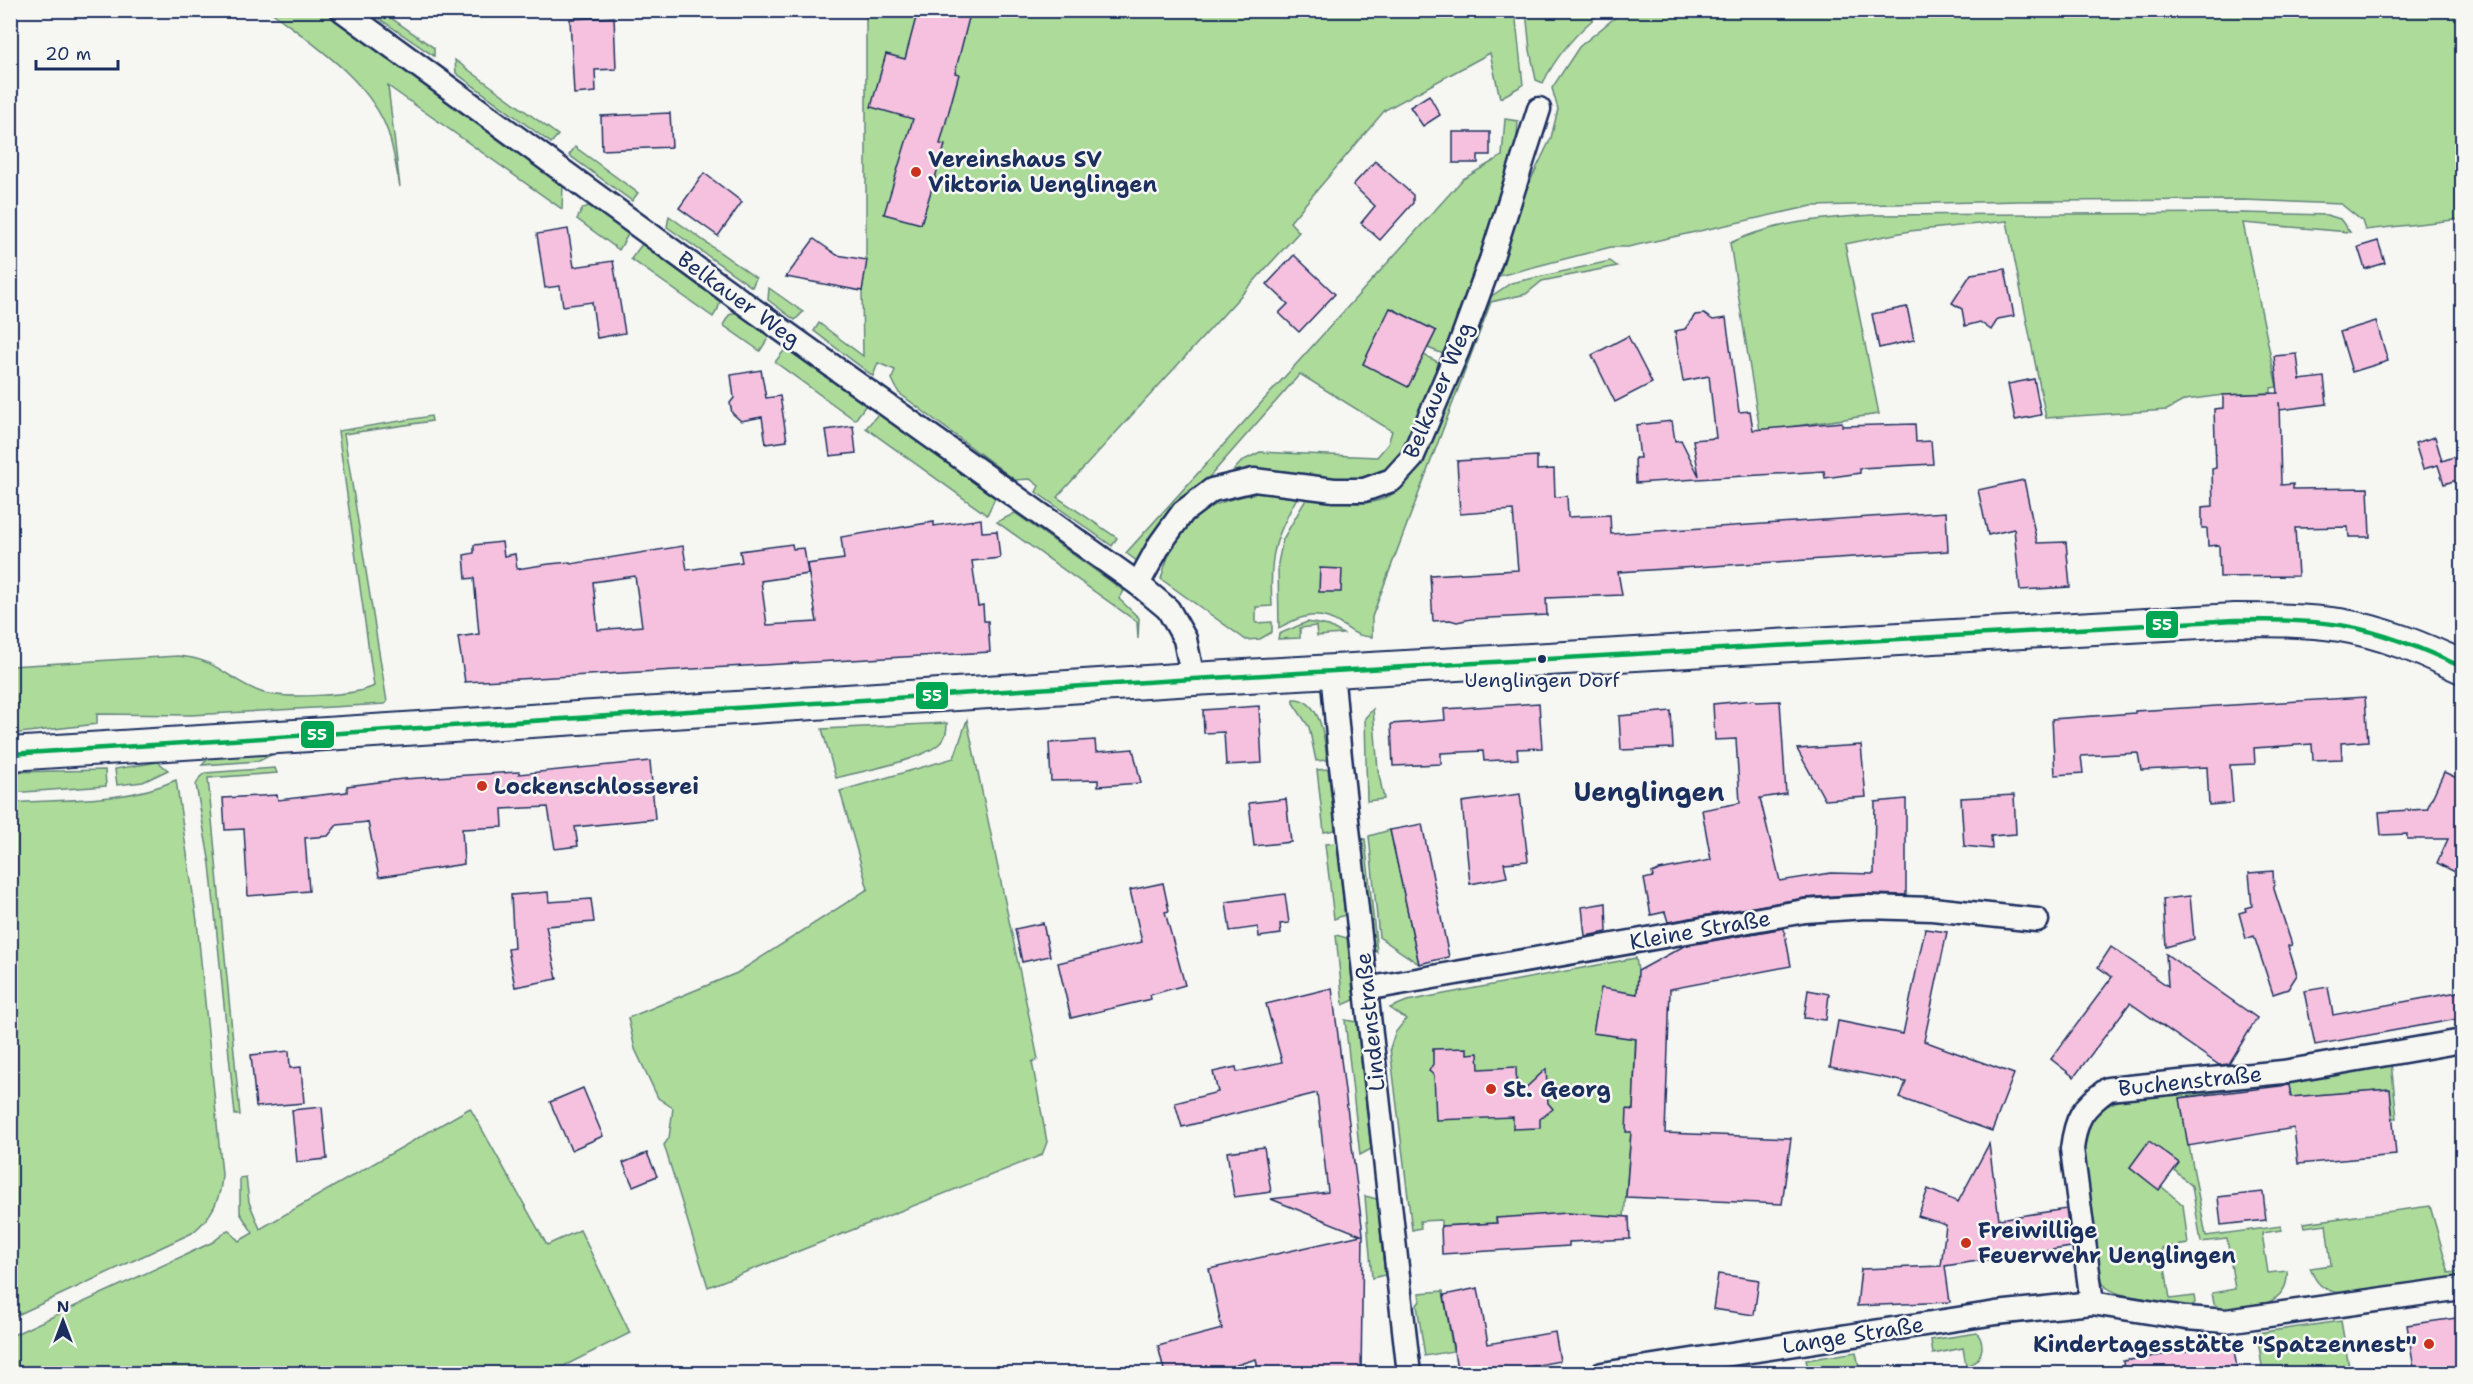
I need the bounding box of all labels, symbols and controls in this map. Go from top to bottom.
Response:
scale bar [36,33,118,71]
text: 20 m [45,42,91,66]
place label: Vereinshaus SV Viktoria Uenglingen [928,145,1157,199]
marker: Vereinshaus SV Viktoria Uenglingen [909,165,923,179]
street label: Belkauer Weg [672,244,806,354]
street label: Belkauer Weg [1396,317,1480,463]
line badge: 55 [2145,610,2179,639]
text: 55 [2152,614,2172,635]
marker: Uenglingen Dorf [1536,653,1548,665]
place label: Uenglingen Dorf [1464,667,1620,693]
line badge: 55 [915,681,949,710]
text: 55 [922,685,942,706]
line badge: 55 [300,720,335,749]
text: 55 [307,724,327,745]
place label: Lockenschlosserei [494,772,699,801]
district label: Uenglingen [1574,774,1724,809]
marker: Lockenschlosserei [475,779,489,793]
street label: Kleine Straße [1627,903,1773,957]
street label: Lindenstraße [1348,951,1392,1093]
street label: Buchenstraße [2117,1059,2263,1103]
place label: St. Georg [1503,1075,1611,1104]
marker: St. Georg [1484,1082,1498,1096]
place label: Freiwillige Feuerwehr Uenglingen [1978,1216,2236,1270]
marker: Freiwillige Feuerwehr Uenglingen [1959,1236,1973,1250]
north arrow [33,1291,93,1351]
text: N [57,1296,69,1317]
street label: Lange Straße [1780,1309,1926,1361]
place label: Kindertagesstätte "Spatzennest" [2033,1330,2417,1359]
marker: Kindertagesstätte "Spatzennest" [2422,1337,2436,1351]

